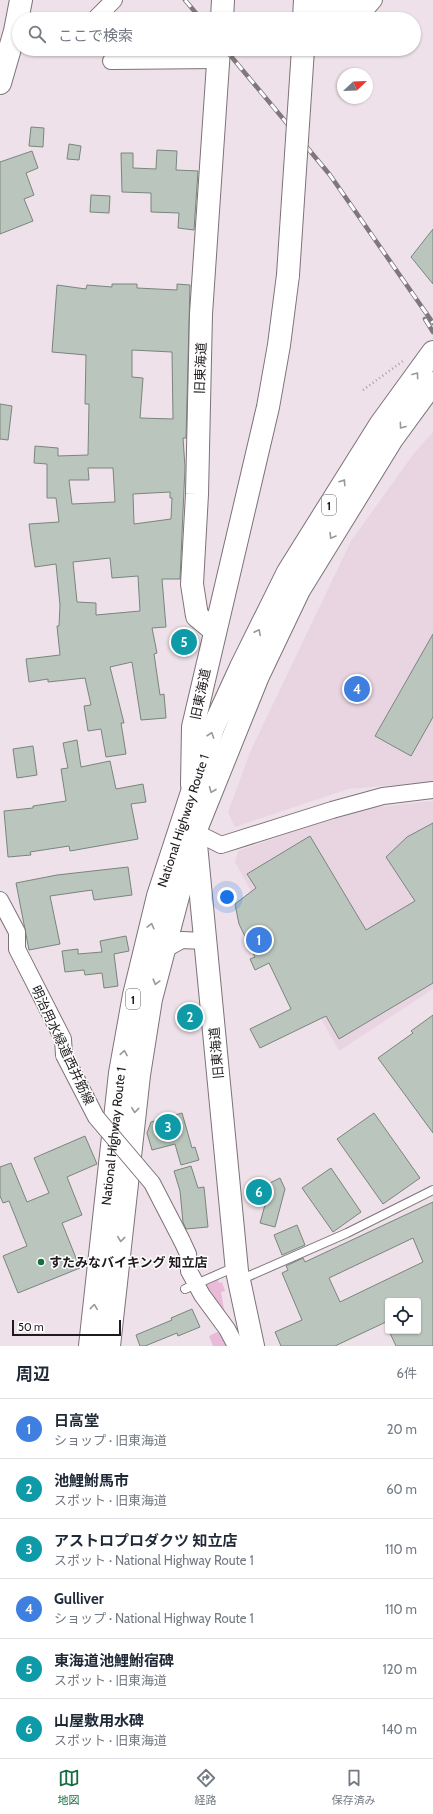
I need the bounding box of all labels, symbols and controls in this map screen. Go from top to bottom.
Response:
search box [12,12,421,56]
icon: search [26,23,48,45]
text: ここで検索 [58,27,133,45]
north arrow [337,68,373,104]
street label: 旧東海道 [191,342,209,394]
one-way arrow [411,372,418,379]
one-way arrow [399,422,406,429]
one-way arrow [338,480,345,487]
road number: 1 [322,495,336,515]
one-way arrow [329,532,336,539]
pin: 5 [171,627,197,657]
one-way arrow [253,629,261,636]
street label: 旧東海道 [187,667,213,721]
pin: 4 [344,674,370,704]
one-way arrow [206,732,215,739]
street label: National Highway Route 1 [153,752,212,889]
one-way arrow [209,786,217,794]
your location [217,887,237,907]
one-way arrow [146,923,155,930]
pin: 1 [246,925,272,955]
one-way arrow [152,978,161,985]
street label: 明治用水緑道西井筋線 [28,983,98,1107]
road number: 1 [126,989,140,1009]
pin: 2 [177,1002,203,1032]
street label: 旧東海道 [206,1026,226,1080]
one-way arrow [119,1050,127,1056]
street label: National Highway Route 1 [98,1066,129,1206]
one-way arrow [130,1107,139,1113]
pin: 3 [155,1112,181,1142]
pin: 6 [246,1177,272,1207]
one-way arrow [116,1236,125,1242]
place label: すたみなバイキング 知立店 [49,1254,208,1270]
marker: すたみなバイキング 知立店 [36,1257,46,1267]
map controls [385,1298,421,1334]
button: locate [385,1298,421,1334]
one-way arrow [89,1304,98,1310]
scale bar [12,1318,121,1337]
text: 50 m [18,1320,44,1334]
text: 周辺 [16,1364,50,1384]
text: 6件 [397,1365,417,1381]
text: 日高堂 [54,1412,99,1430]
text: 1 [27,1421,31,1437]
text: 20 m [387,1421,417,1437]
text: ショップ · 旧東海道 [54,1432,167,1448]
text: 池鯉鮒馬市 [54,1472,129,1490]
text: 2 [26,1481,32,1497]
text: 60 m [386,1481,417,1497]
text: スポット · 旧東海道 [54,1492,167,1508]
text: アストロプロダクツ 知立店 [54,1532,237,1550]
text: 3 [25,1541,33,1557]
text: 110 m [385,1541,417,1557]
text: スポット · National Highway Route 1 [54,1552,254,1568]
text: Gulliver [54,1590,104,1608]
text: 4 [25,1601,33,1617]
text: 110 m [385,1601,417,1617]
text: ショップ · National Highway Route 1 [54,1610,254,1626]
text: 東海道池鯉鮒宿碑 [54,1652,174,1670]
text: 5 [26,1661,32,1677]
text: 120 m [383,1661,417,1677]
text: スポット · 旧東海道 [54,1672,167,1688]
text: 山屋敷用水碑 [54,1712,144,1730]
text: 6 [25,1721,33,1737]
text: 140 m [382,1721,417,1737]
text: スポット · 旧東海道 [54,1732,167,1748]
tab: 地図 [58,1767,80,1807]
tab: 経路 [195,1767,217,1807]
tab: 保存済み [332,1767,376,1807]

